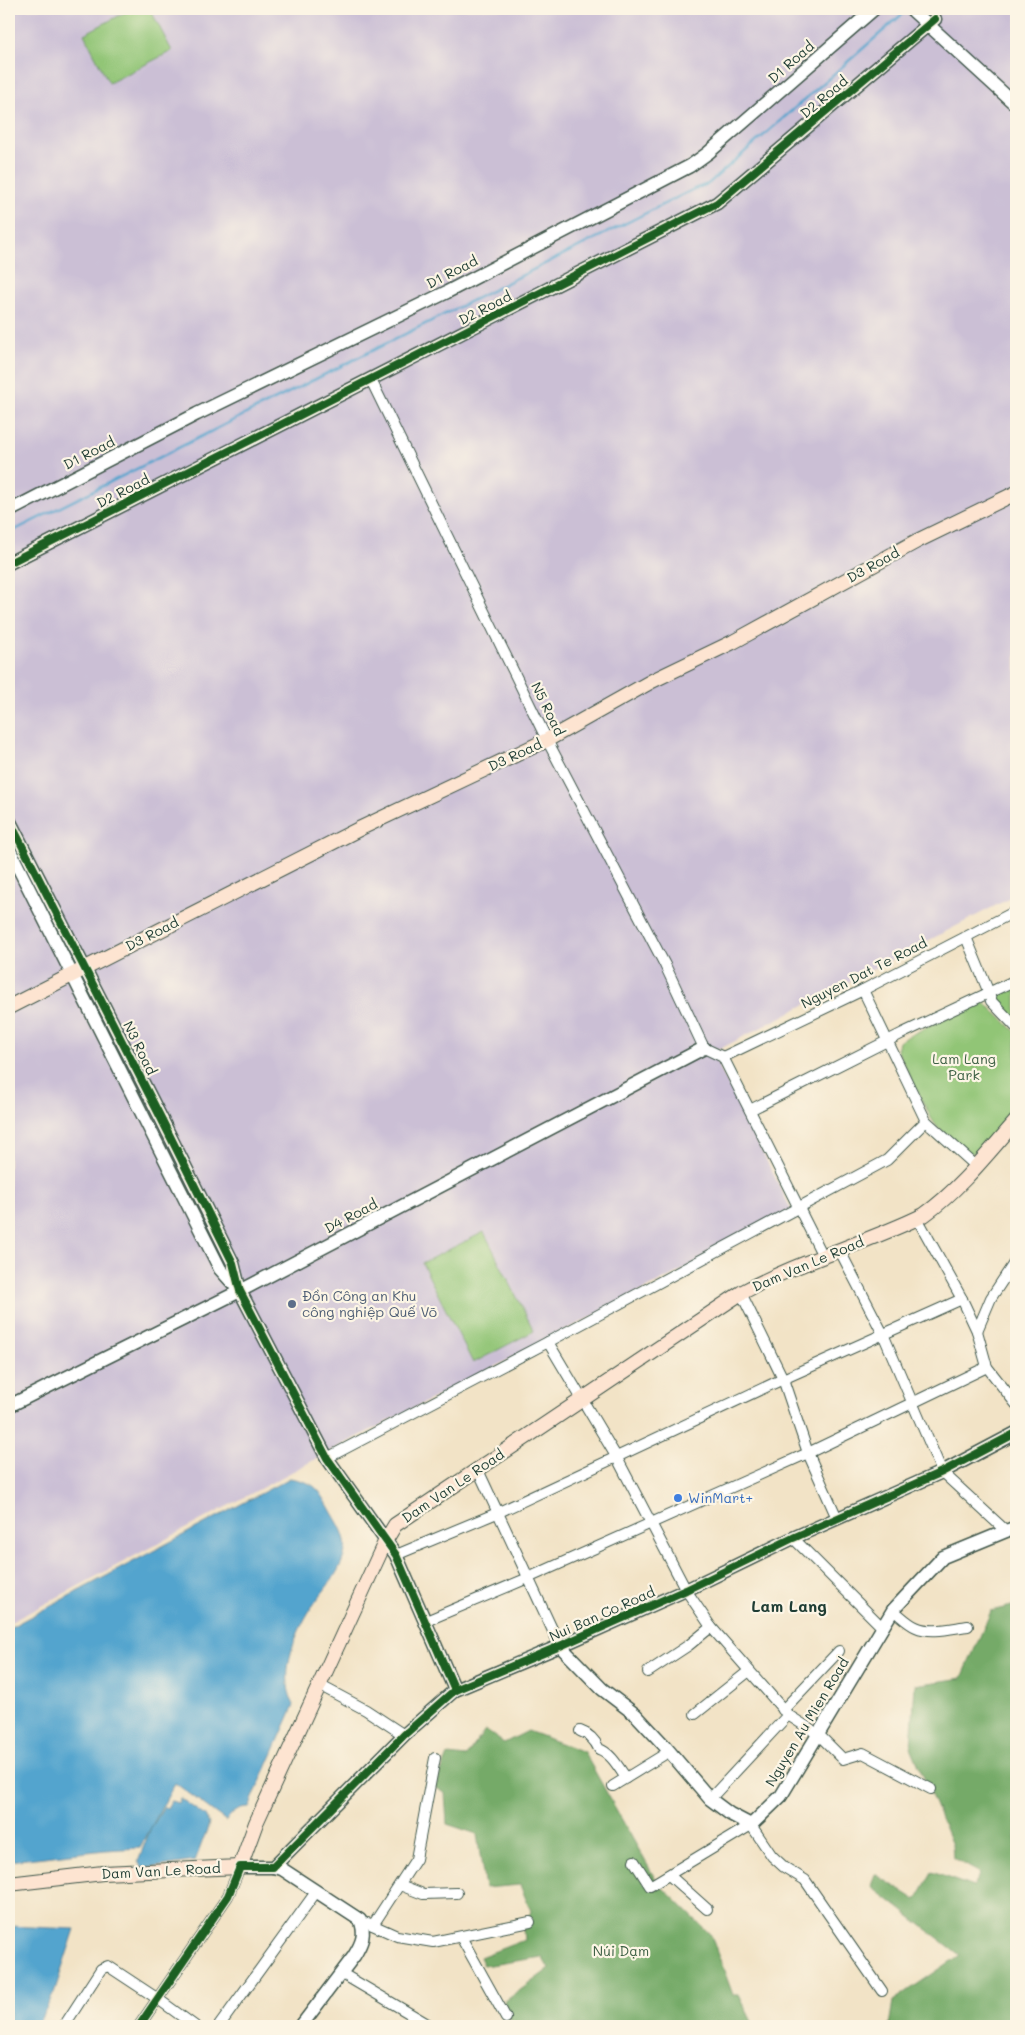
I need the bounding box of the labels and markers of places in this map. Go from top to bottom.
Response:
place label: Đồn Công an Khu công nghiệp Quế Võ [302,1286,437,1321]
marker: Đồn Công an Khu công nghiệp Quế Võ [286,1298,298,1310]
place label: WinMart+ [688,1488,753,1507]
marker: WinMart+ [672,1492,684,1504]

